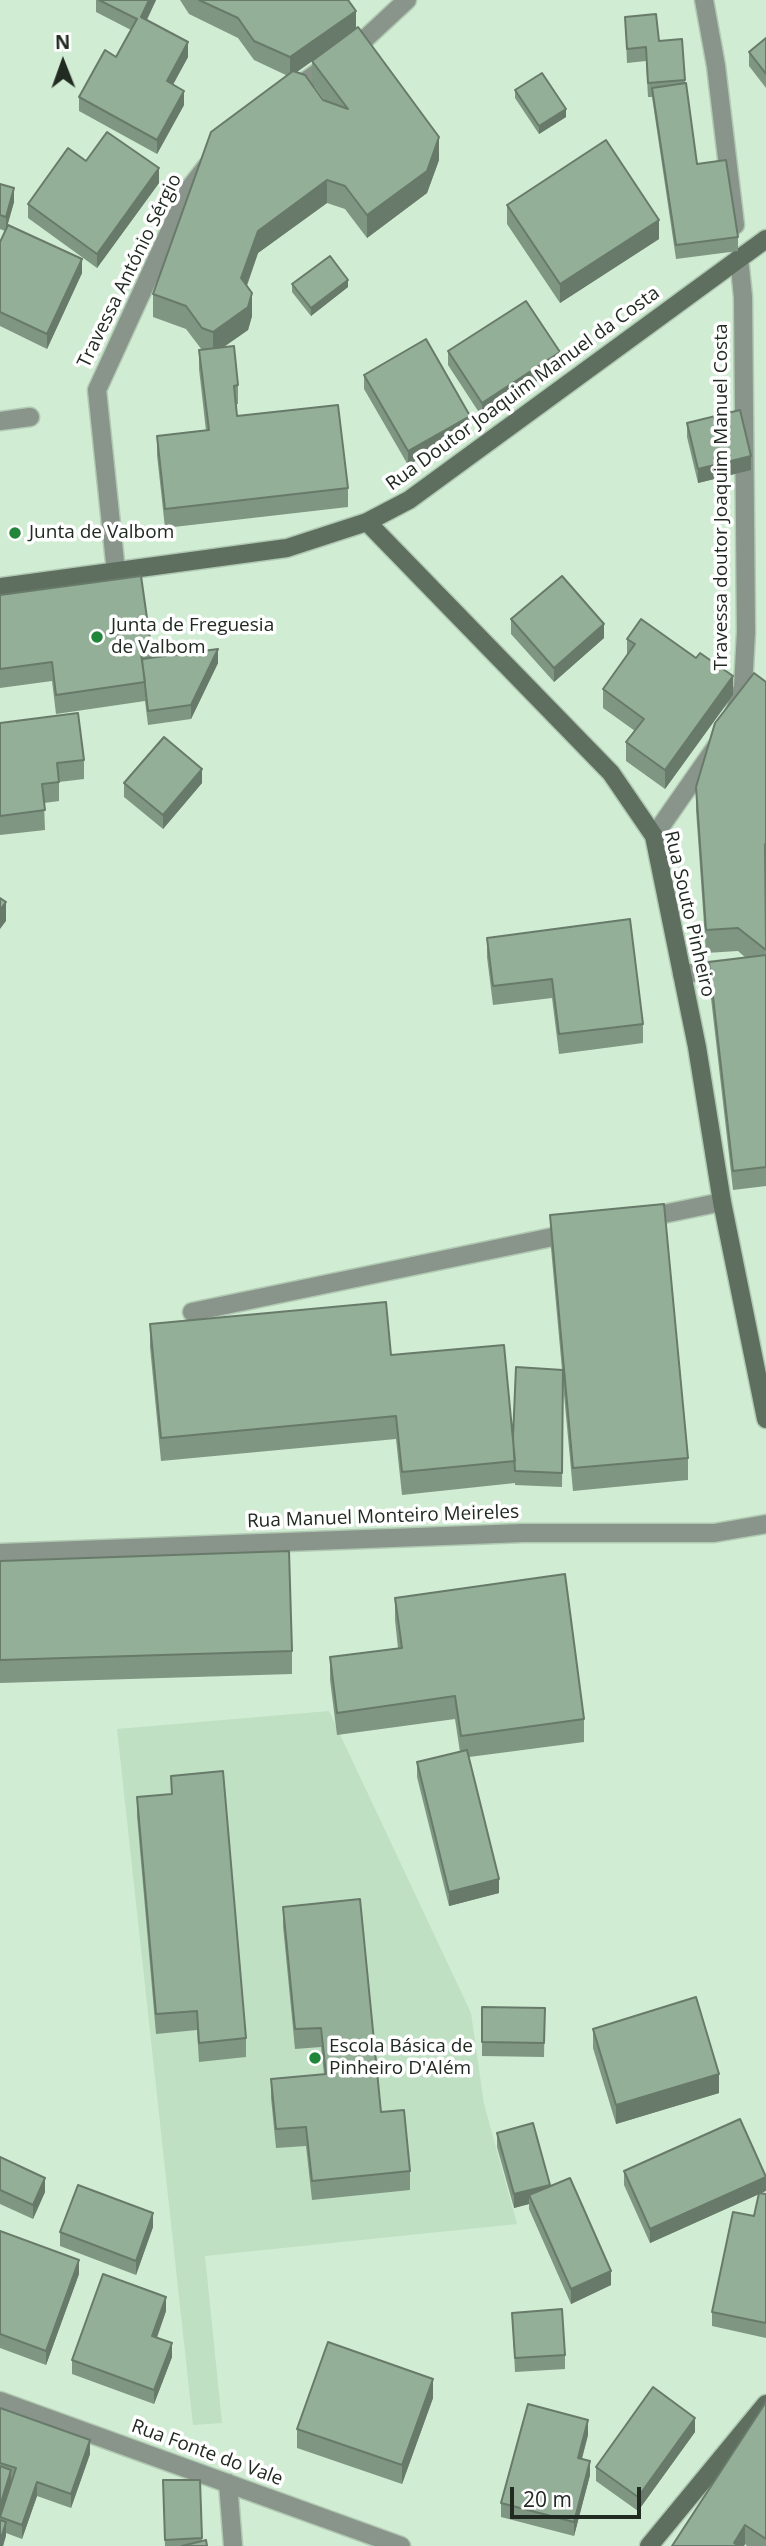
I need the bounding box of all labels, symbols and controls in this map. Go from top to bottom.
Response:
north arrow [28,28,98,98]
text: N [55,29,71,55]
street label: Travessa António Sérgio [73,170,187,372]
street label: Rua Doutor Joaquim Manuel da Costa [382,282,664,496]
street label: Travessa doutor Joaquim Manuel Costa [711,324,733,670]
place label: Junta de Valbom [29,522,174,544]
marker: Junta de Valbom [7,525,23,541]
place label: Junta de Freguesia de Valbom [111,615,274,659]
marker: Junta de Freguesia de Valbom [89,629,105,645]
street label: Rua Souto Pinheiro [659,829,719,999]
street label: Rua Manuel Monteiro Meireles [247,1501,519,1533]
place label: Escola Básica de Pinheiro D'Além [329,2036,473,2080]
marker: Escola Básica de Pinheiro D'Além [307,2050,323,2066]
street label: Rua Fonte do Vale [128,2415,286,2491]
scale bar [514,2472,645,2516]
text: 20 m [523,2485,572,2513]

